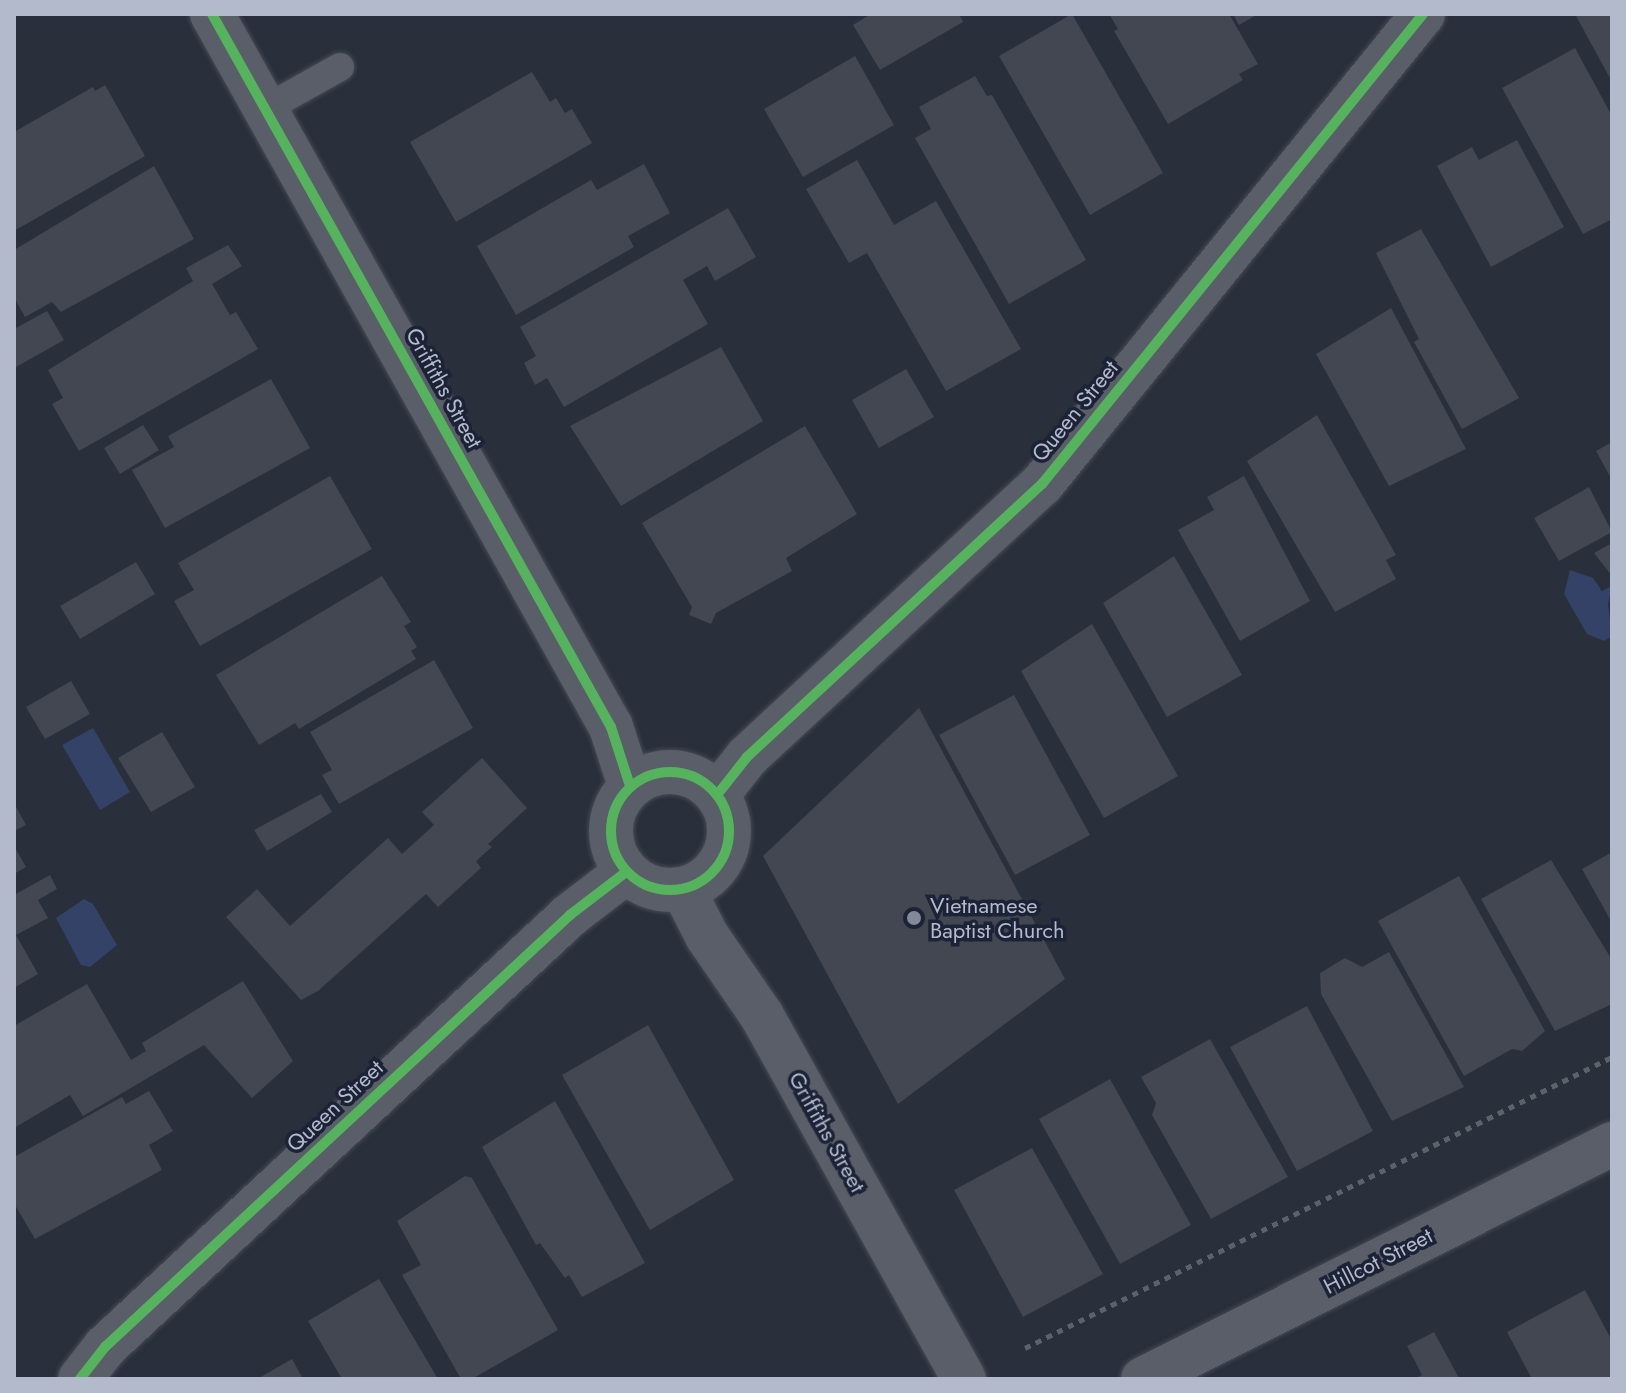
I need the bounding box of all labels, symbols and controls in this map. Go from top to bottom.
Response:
street label: Griffiths Street [400,323,488,453]
street label: Queen Street [1026,355,1124,467]
place label: Vietnamese Baptist Church [930,892,1065,944]
marker: Vietnamese Baptist Church [905,909,923,927]
street label: Queen Street [281,1055,389,1157]
street label: Griffiths Street [783,1067,871,1197]
street label: Hillcot Street [1319,1222,1437,1300]

